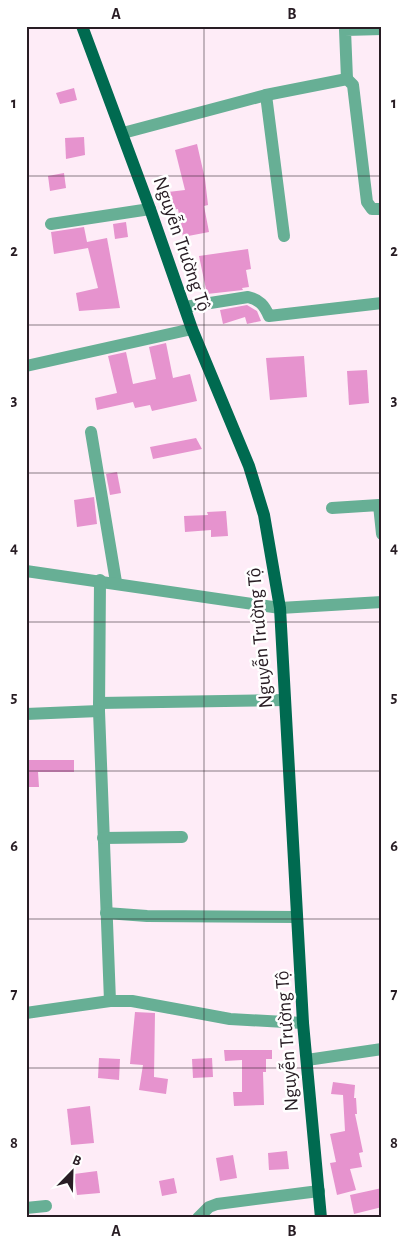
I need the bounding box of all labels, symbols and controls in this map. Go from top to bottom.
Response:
text: A [111,6,121,22]
text: B [287,6,297,22]
text: 1 [11,95,17,111]
text: 1 [391,95,397,111]
street label: Nguyễn Trường Tộ [150,174,214,314]
text: 2 [10,243,18,259]
text: 2 [390,243,398,259]
text: 3 [11,392,18,408]
text: 3 [391,392,398,408]
text: 4 [10,540,18,556]
text: 4 [390,540,398,556]
street label: Nguyễn Trường Tộ [244,567,276,709]
text: 5 [11,689,18,705]
text: 5 [391,689,398,705]
text: 6 [10,838,18,854]
text: 6 [390,838,398,854]
street label: Nguyễn Trường Tộ [272,970,302,1112]
text: 7 [11,986,18,1002]
text: 7 [391,986,398,1002]
text: 8 [10,1135,18,1151]
text: 8 [390,1135,398,1151]
north arrow [48,1146,98,1196]
text: B [70,1153,83,1169]
text: A [111,1223,121,1239]
text: B [287,1223,297,1239]

